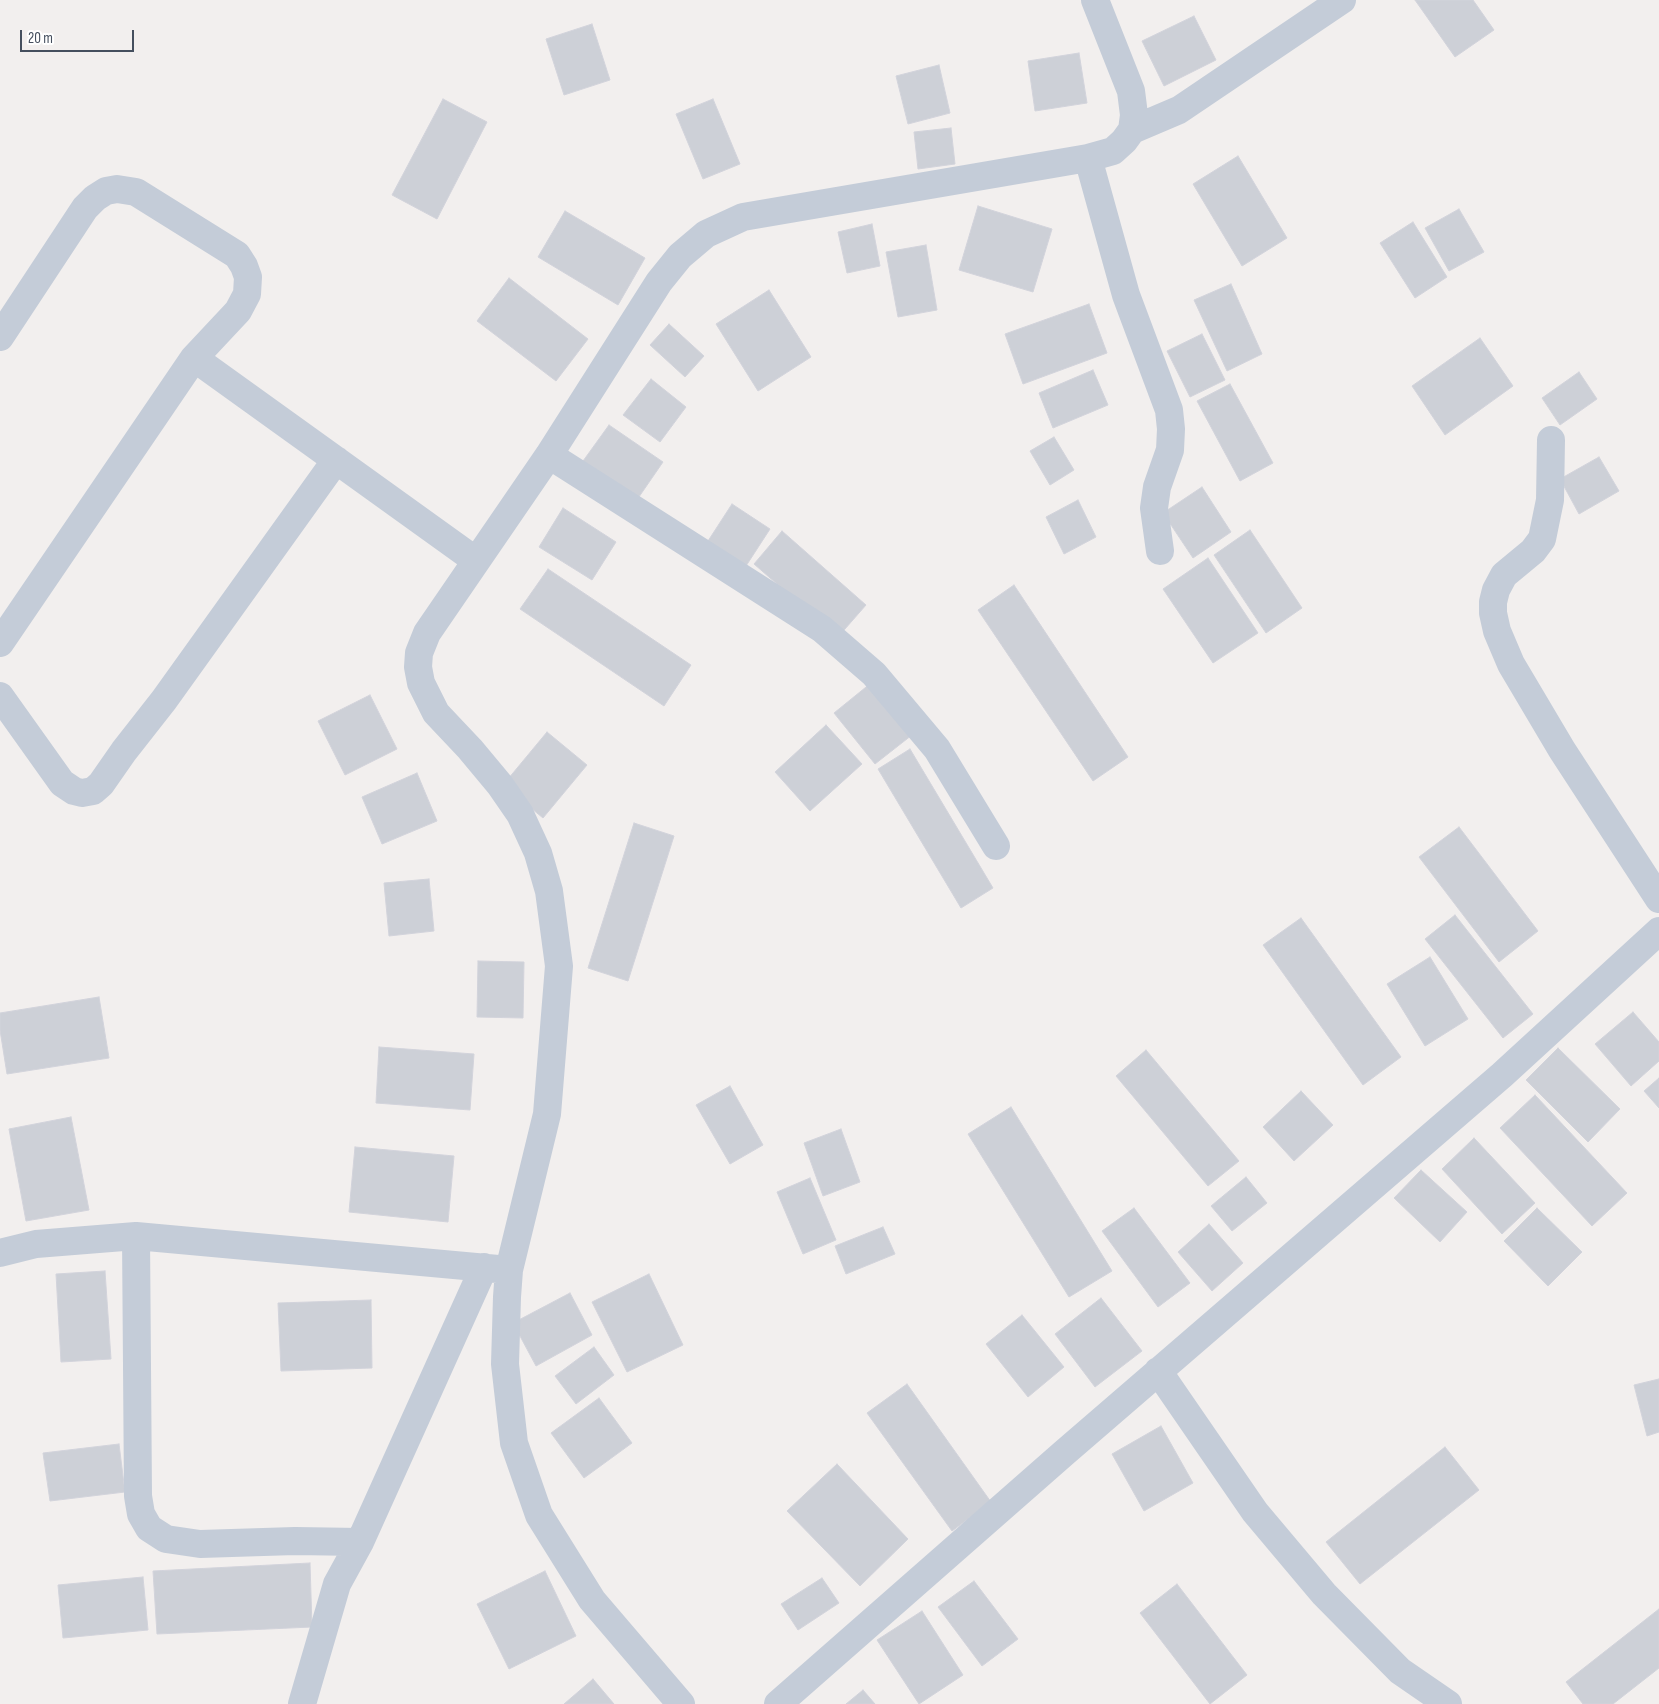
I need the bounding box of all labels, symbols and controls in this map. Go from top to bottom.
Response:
scale bar [22,20,136,52]
text: 20 m [28,29,53,48]

